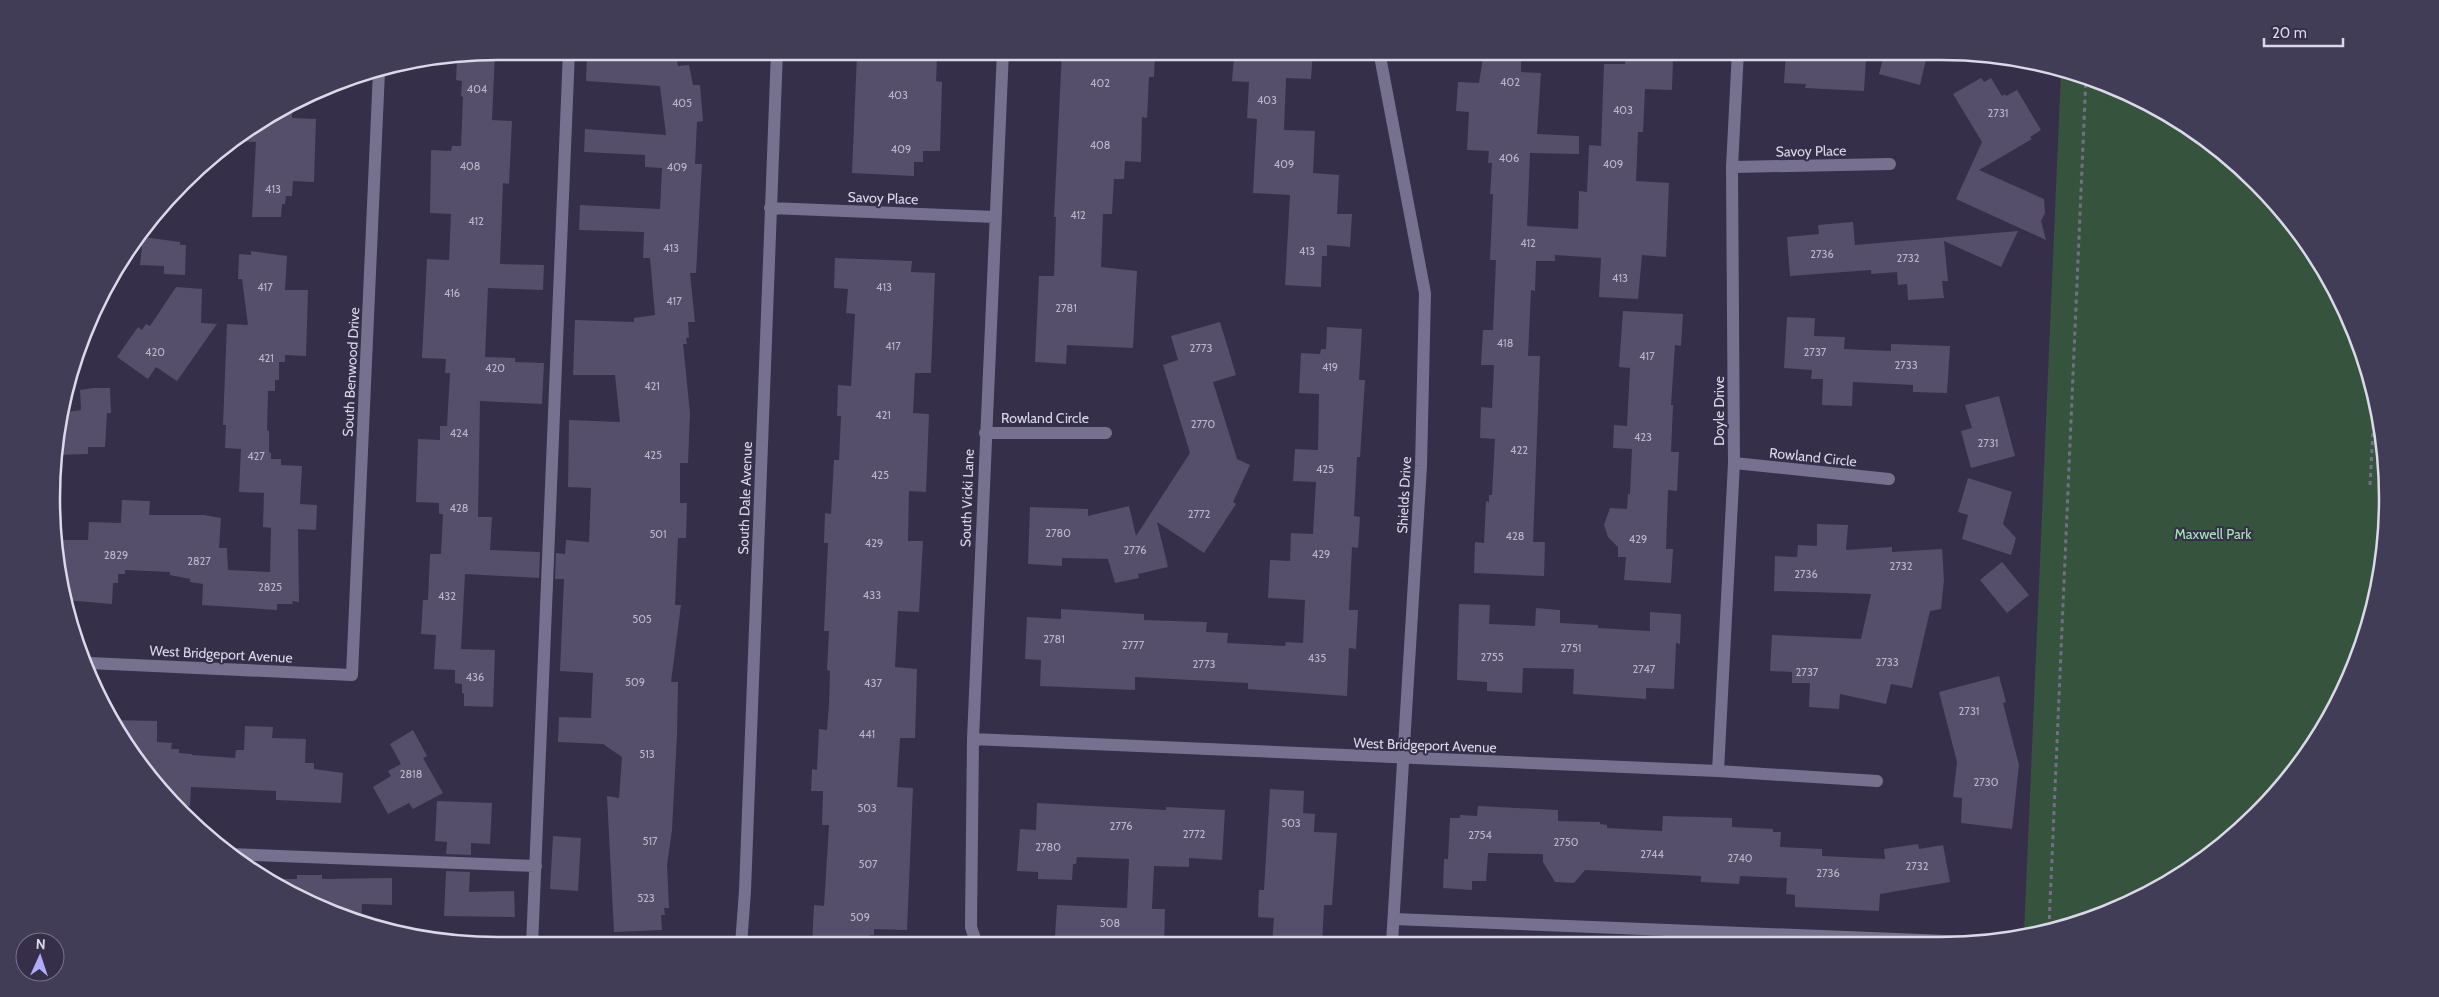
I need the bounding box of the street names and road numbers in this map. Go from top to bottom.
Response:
street label: Savoy Place [1776,141,1846,161]
street label: Savoy Place [847,188,919,208]
street label: South Benwood Drive [339,307,363,437]
street label: Doyle Drive [1710,376,1728,446]
street label: Rowland Circle [1001,409,1089,427]
street label: South Dale Avenue [734,441,756,555]
street label: Rowland Circle [1768,443,1858,471]
street label: South Vicki Lane [956,449,978,547]
street label: Shields Drive [1393,456,1415,534]
street label: West Bridgeport Avenue [149,641,293,667]
street label: West Bridgeport Avenue [1353,734,1497,756]

